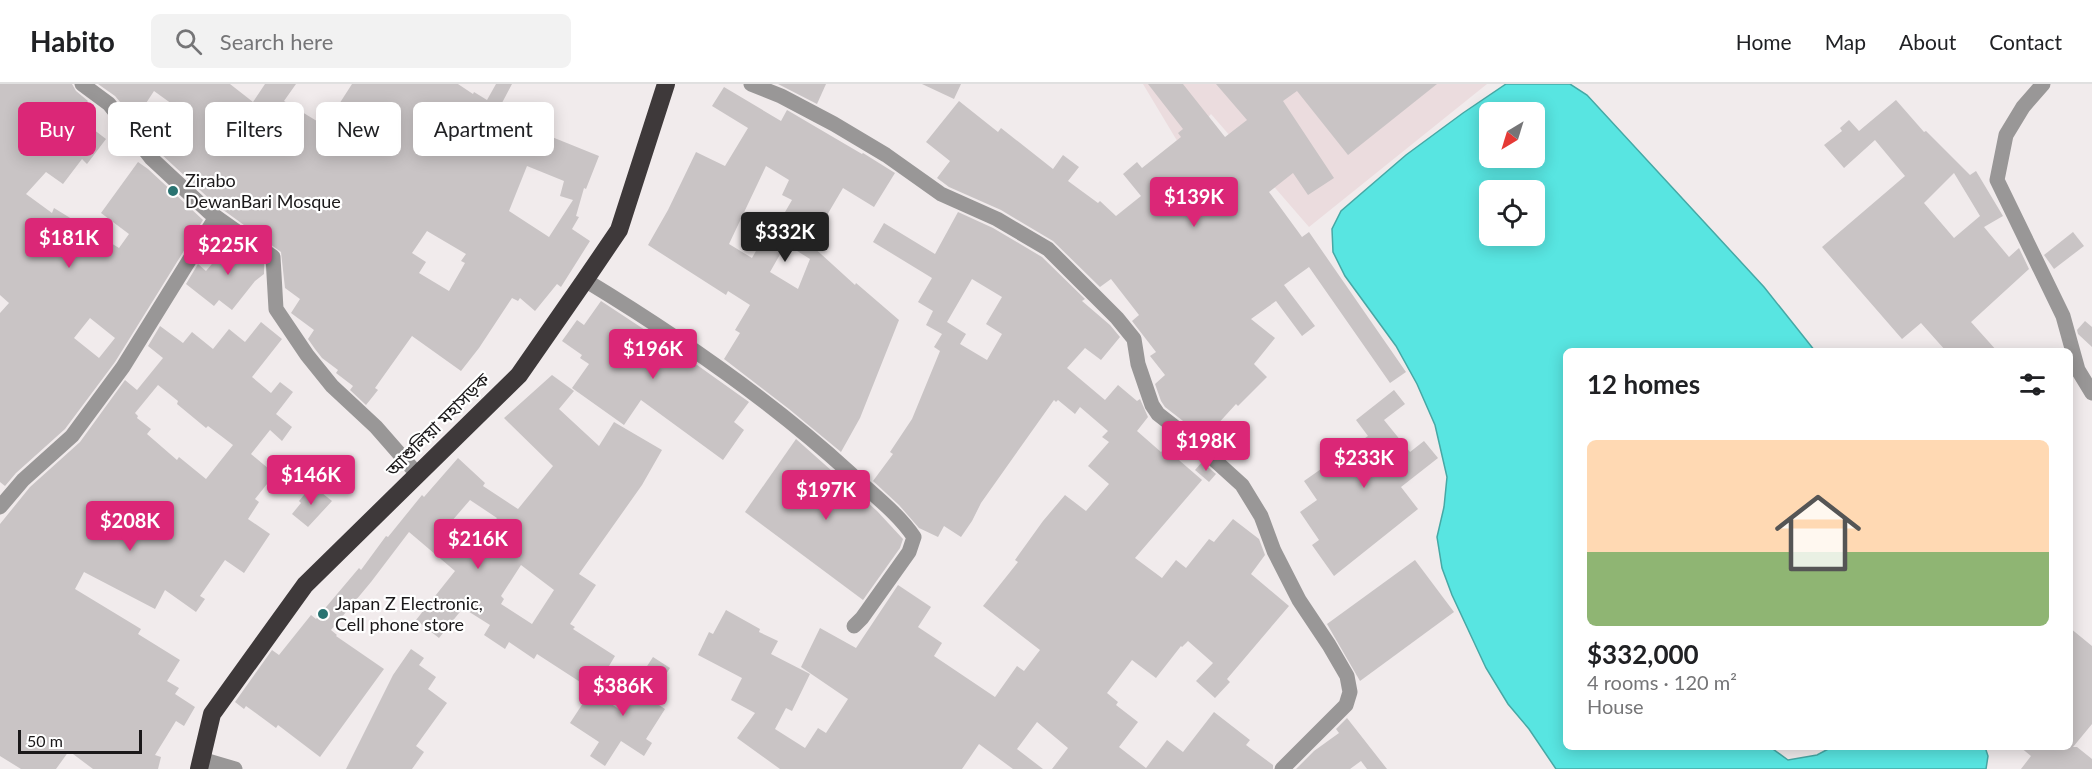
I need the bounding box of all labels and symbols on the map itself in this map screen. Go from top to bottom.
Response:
north arrow [1479,102,1545,168]
place label: Zirabo DewanBari Mosque [185,169,341,212]
pin: $139K [1152,177,1236,228]
marker: Zirabo DewanBari Mosque [166,184,180,198]
pin: $332K [743,212,827,263]
pin: $181K [27,218,111,269]
pin: $225K [186,225,270,276]
pin: $196K [611,329,695,380]
street label: আশুলিয়া মহাসড়ক [380,368,494,481]
pin: $198K [1164,421,1248,472]
pin: $233K [1322,438,1406,489]
pin: $146K [269,455,353,506]
pin: $197K [784,470,868,521]
pin: $208K [88,501,172,552]
pin: $216K [436,519,520,570]
place label: Japan Z Electronic, Cell phone store [335,592,483,635]
marker: Japan Z Electronic, Cell phone store [316,607,330,621]
pin: $386K [581,666,665,717]
scale bar [18,727,142,754]

